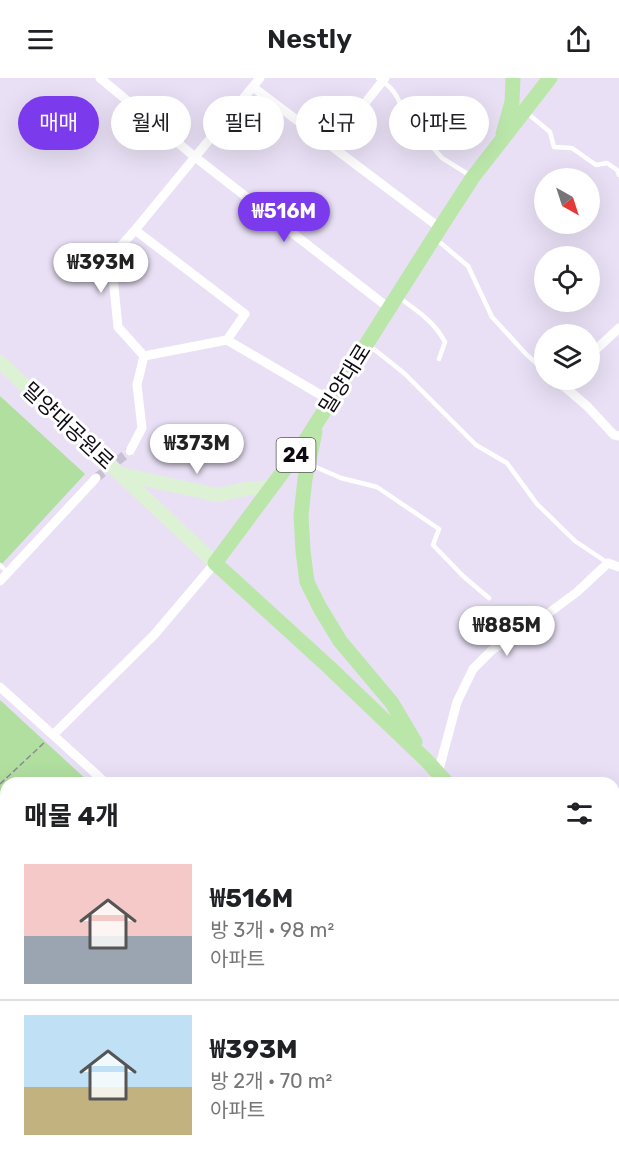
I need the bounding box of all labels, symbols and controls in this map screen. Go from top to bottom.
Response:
icon: menu [24,23,57,56]
text: Nestly [267,23,352,55]
icon: share [562,23,595,56]
chip: 매매 [18,96,99,150]
chip: 월세 [111,96,191,150]
chip: 필터 [203,96,284,150]
chip: 신규 [296,96,377,150]
chip: 아파트 [389,96,489,150]
north arrow [534,168,600,234]
map controls [534,168,600,390]
pin: ₩516M [242,192,326,243]
text: ₩516M [252,199,316,223]
pin: ₩393M [59,243,143,294]
button: locate [534,246,600,312]
text: ₩393M [67,250,135,274]
button: layers [534,324,600,390]
street label: 밀양대로 [313,339,376,418]
street label: 밀양대공원로 [17,377,119,474]
pin: ₩373M [155,424,239,475]
text: ₩373M [164,431,230,455]
road number: 24 [276,438,316,472]
pin: ₩885M [465,606,549,657]
text: ₩885M [473,613,541,637]
icon: filters [563,797,596,830]
text: 매물 4개 [24,801,119,832]
text: ₩516M [210,883,293,914]
icon: home [72,888,144,960]
text: 방 3개 · 98 m² [210,918,334,942]
text: 아파트 [210,947,265,971]
text: ₩393M [210,1034,298,1065]
icon: home [72,1039,144,1111]
text: 방 2개 · 70 m² [210,1069,332,1093]
text: 아파트 [210,1098,265,1122]

